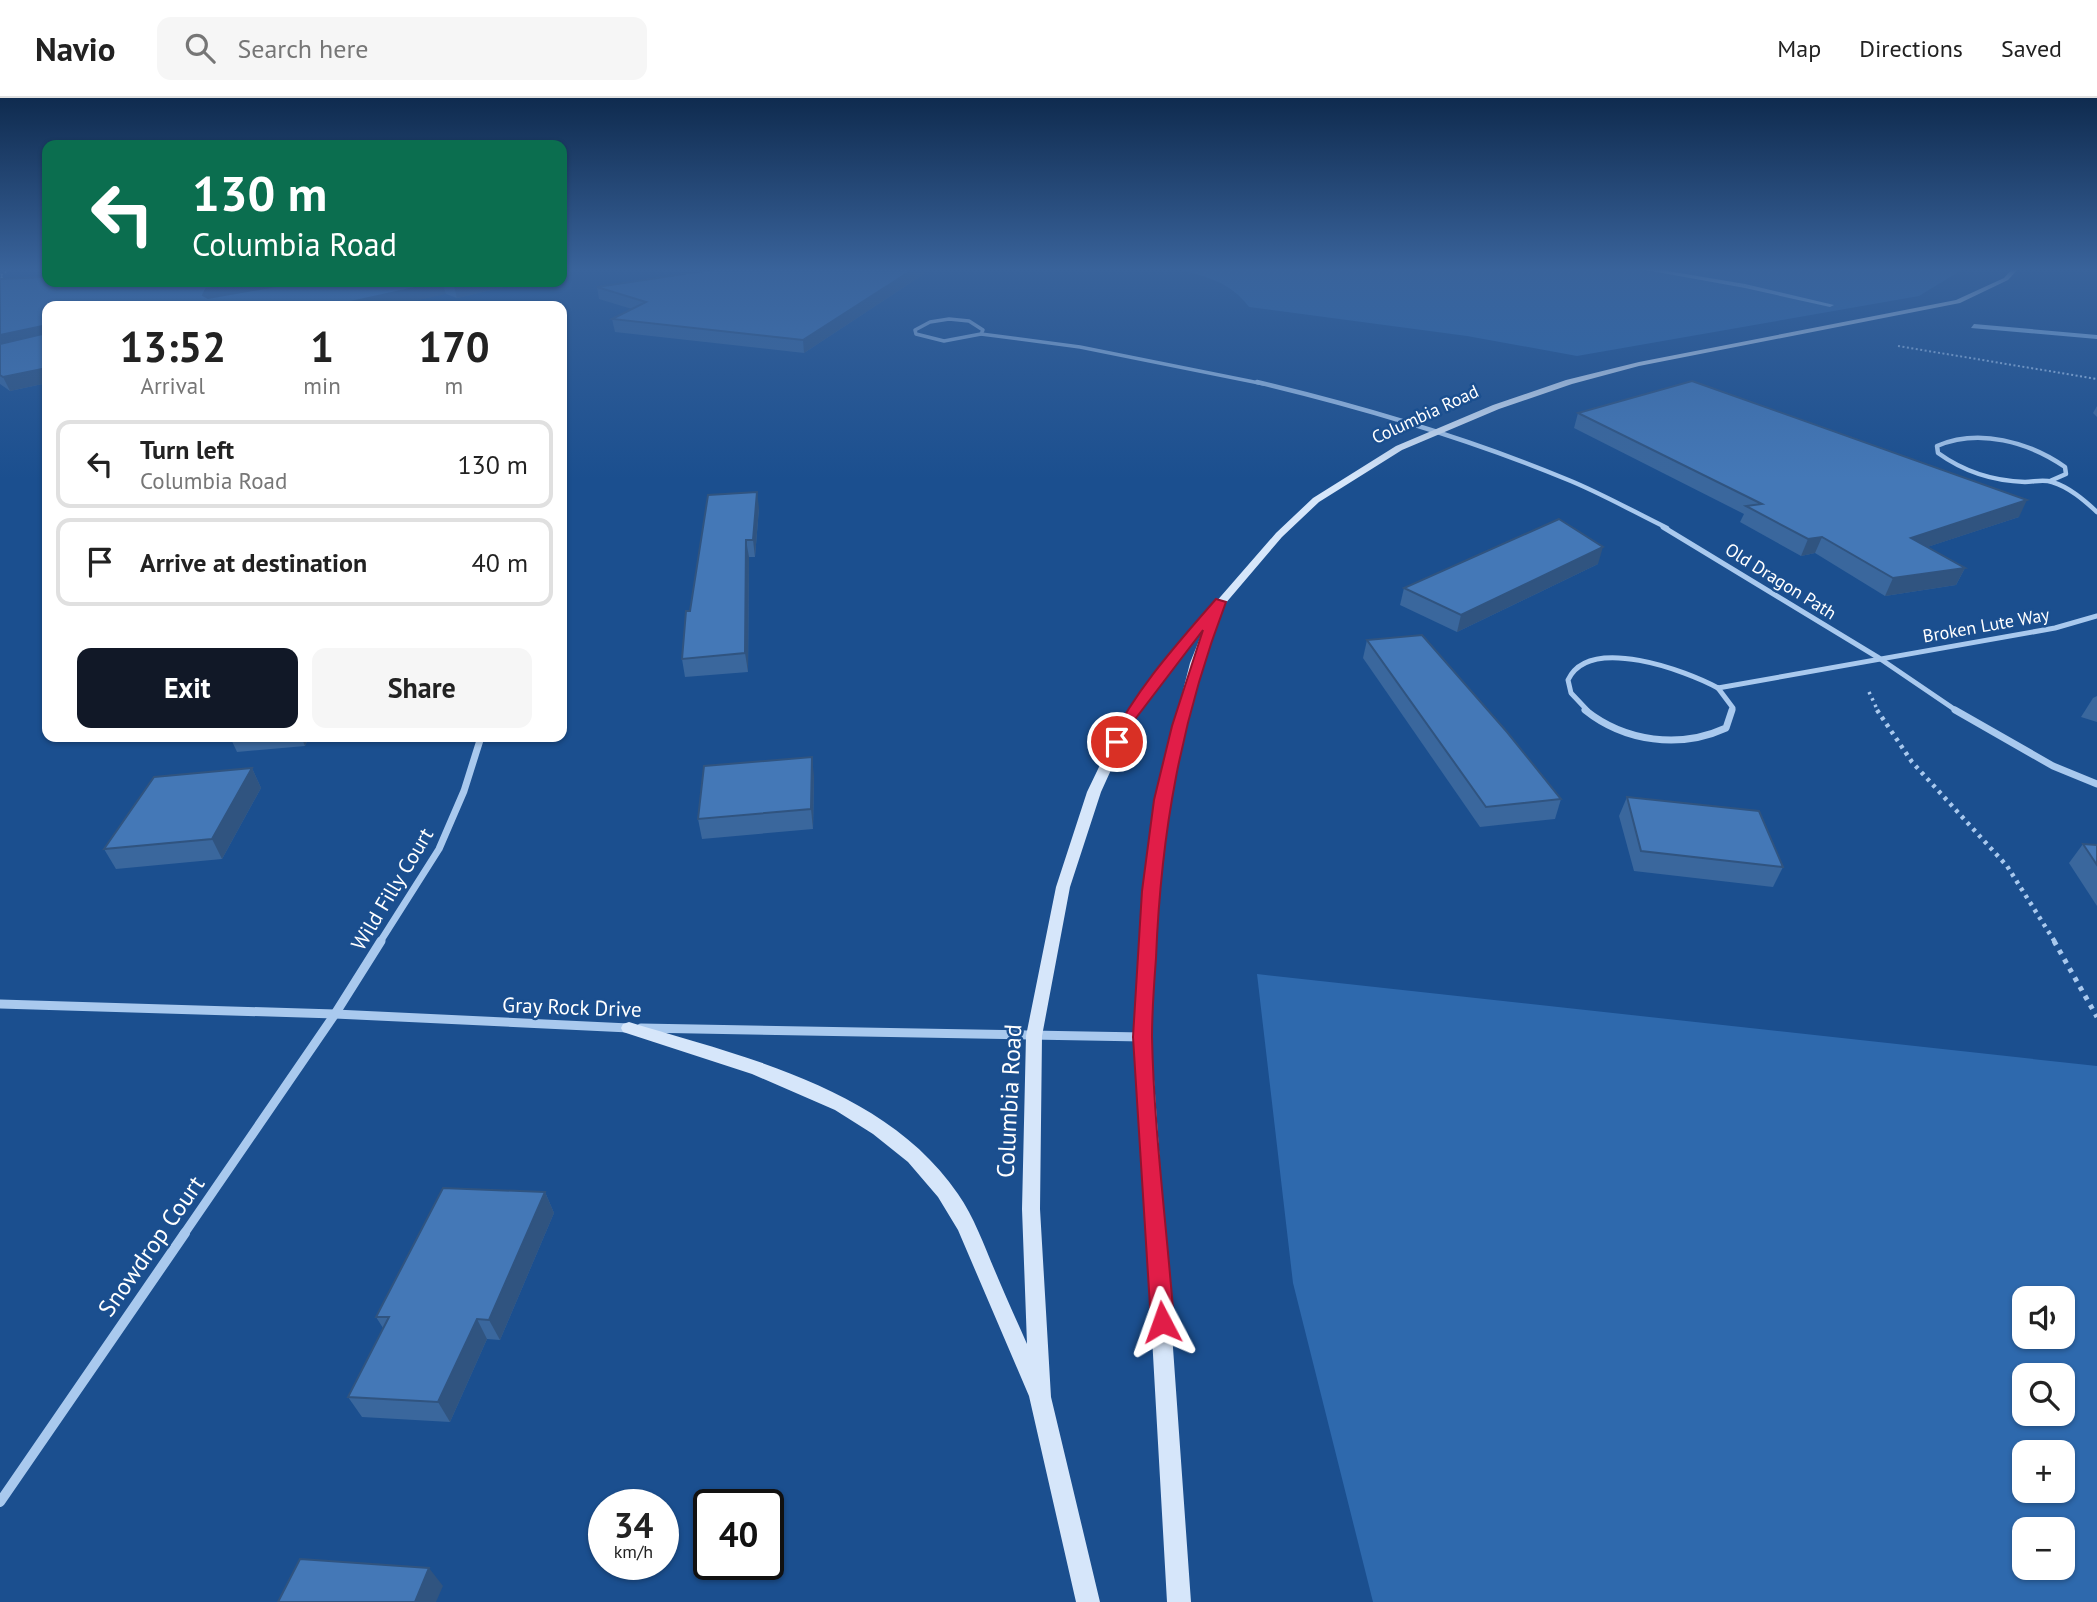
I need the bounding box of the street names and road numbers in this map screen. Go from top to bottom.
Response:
street label: Columbia Road [1368,379,1482,449]
street label: Old Dragon Path [1721,538,1841,624]
street label: Broken Lute Way [1921,602,2052,647]
street label: Wild Filly Court [345,823,439,955]
street label: Gray Rock Drive [502,991,642,1023]
street label: Columbia Road [989,1023,1029,1179]
street label: Snowdrop Court [91,1169,211,1323]

